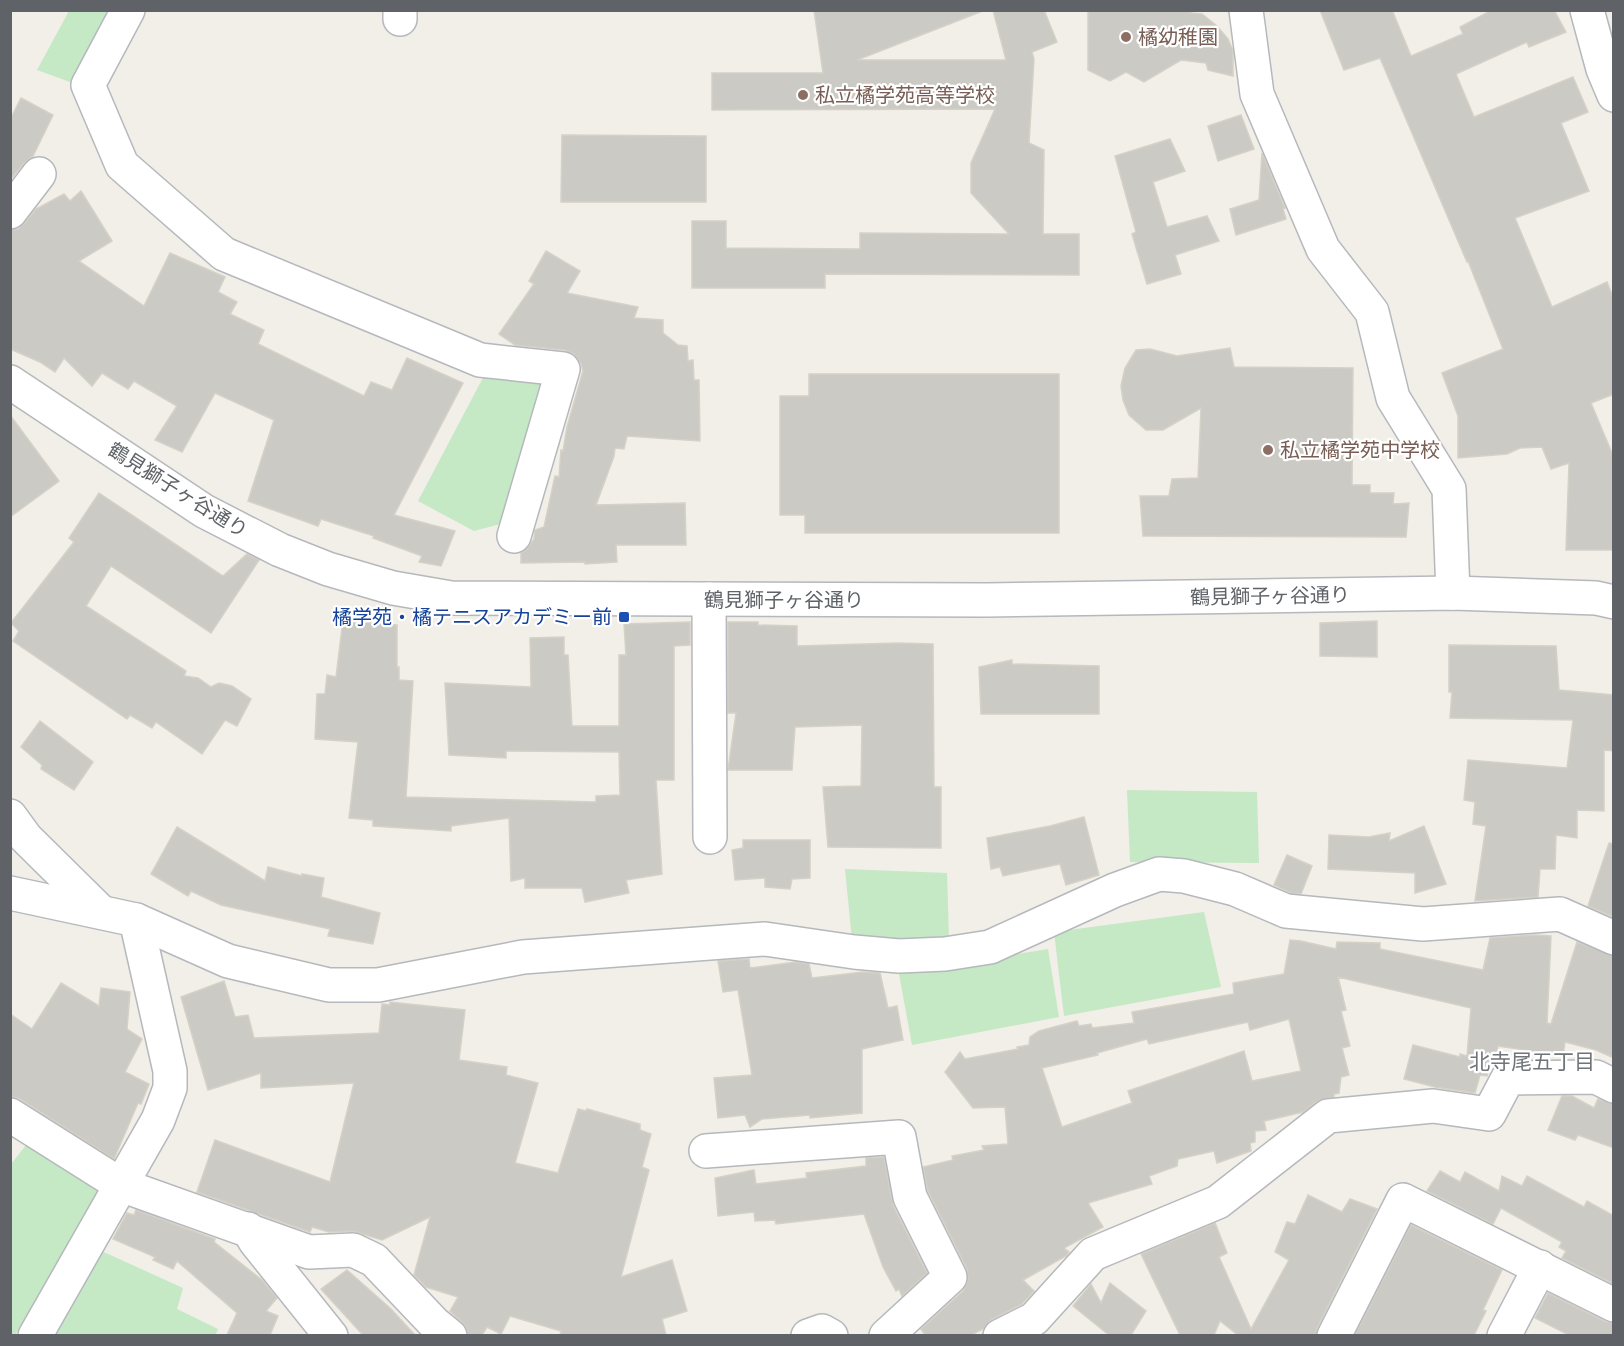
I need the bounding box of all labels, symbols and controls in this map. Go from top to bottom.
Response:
place label: 橘幼稚園 [1138,24,1218,48]
marker: 橘幼稚園 [1119,30,1133,44]
place label: 私立橘学苑高等学校 [815,82,995,106]
marker: 私立橘学苑高等学校 [796,88,810,102]
street label: 鶴見獅子ヶ谷通り [104,437,253,542]
place label: 私立橘学苑中学校 [1280,437,1440,461]
marker: 私立橘学苑中学校 [1261,443,1275,457]
street label: 鶴見獅子ヶ谷通り [1190,582,1350,608]
street label: 鶴見獅子ヶ谷通り [704,587,864,611]
place label: 橘学苑・橘テニスアカデミー前 [332,604,612,628]
marker: 橘学苑・橘テニスアカデミー前 [617,610,631,624]
district label: 北寺尾五丁目 [1469,1048,1595,1073]

